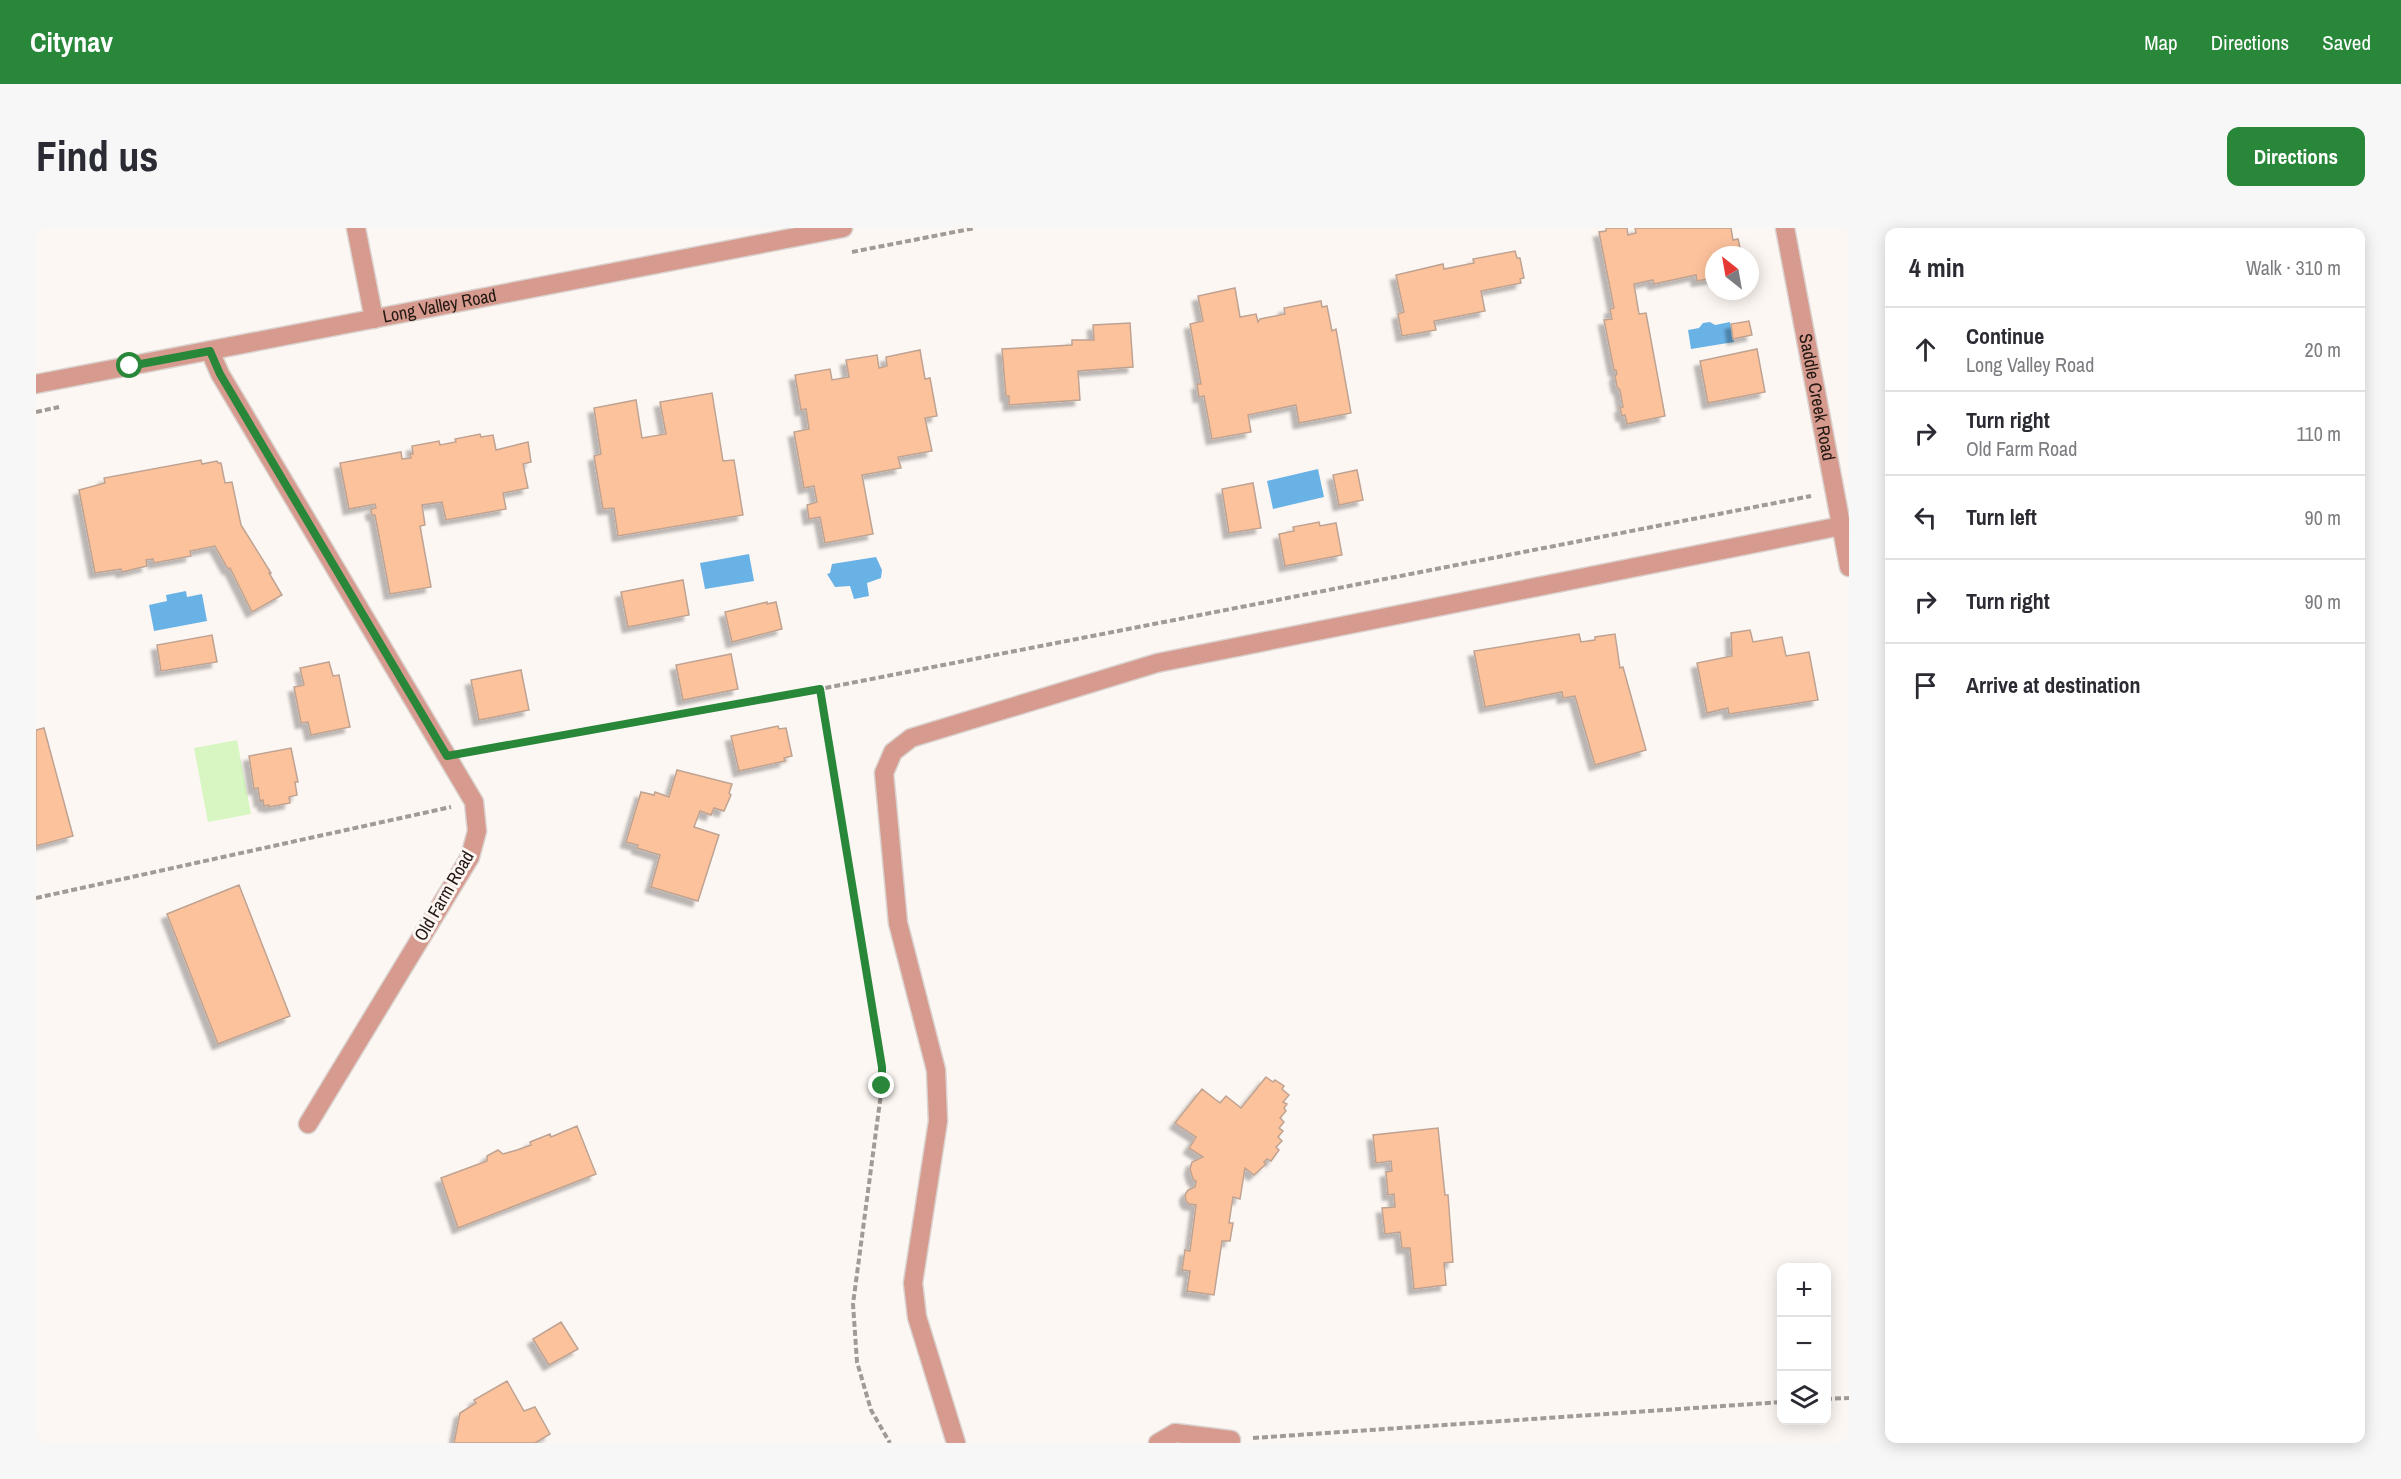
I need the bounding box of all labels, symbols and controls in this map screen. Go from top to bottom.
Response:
text: Citynav [30,23,113,61]
text: Map [2144,28,2178,57]
text: Directions [2211,28,2289,57]
text: Saved [2322,28,2371,57]
button: Directions [2227,127,2365,186]
text: Find us [36,128,158,184]
north arrow [1705,246,1759,300]
text: 4 min [1909,250,1965,285]
text: Walk · 310 m [2246,254,2341,281]
street label: Long Valley Road [380,282,499,329]
text: Continue [1966,321,2044,351]
street label: Saddle Creek Road [1793,331,1842,463]
icon: ahead [1909,333,1942,366]
text: 20 m [2305,336,2341,363]
text: Long Valley Road [1966,351,2094,378]
route start [116,352,142,378]
text: Turn right [1966,405,2050,435]
icon: right [1909,417,1942,450]
text: 110 m [2297,420,2341,447]
text: Old Farm Road [1966,435,2077,462]
icon: left [1909,501,1942,534]
text: Turn left [1966,502,2037,532]
text: 90 m [2305,504,2341,531]
icon: right [1909,585,1942,618]
text: Turn right [1966,586,2050,616]
text: 90 m [2305,588,2341,615]
icon: arrive [1909,669,1942,702]
text: Arrive at destination [1966,670,2140,700]
street label: Old Farm Road [408,846,479,945]
route end [868,1072,894,1098]
map controls [1777,1263,1831,1425]
button: + [1777,1263,1831,1317]
button: − [1777,1317,1831,1371]
button: layers [1777,1371,1831,1425]

